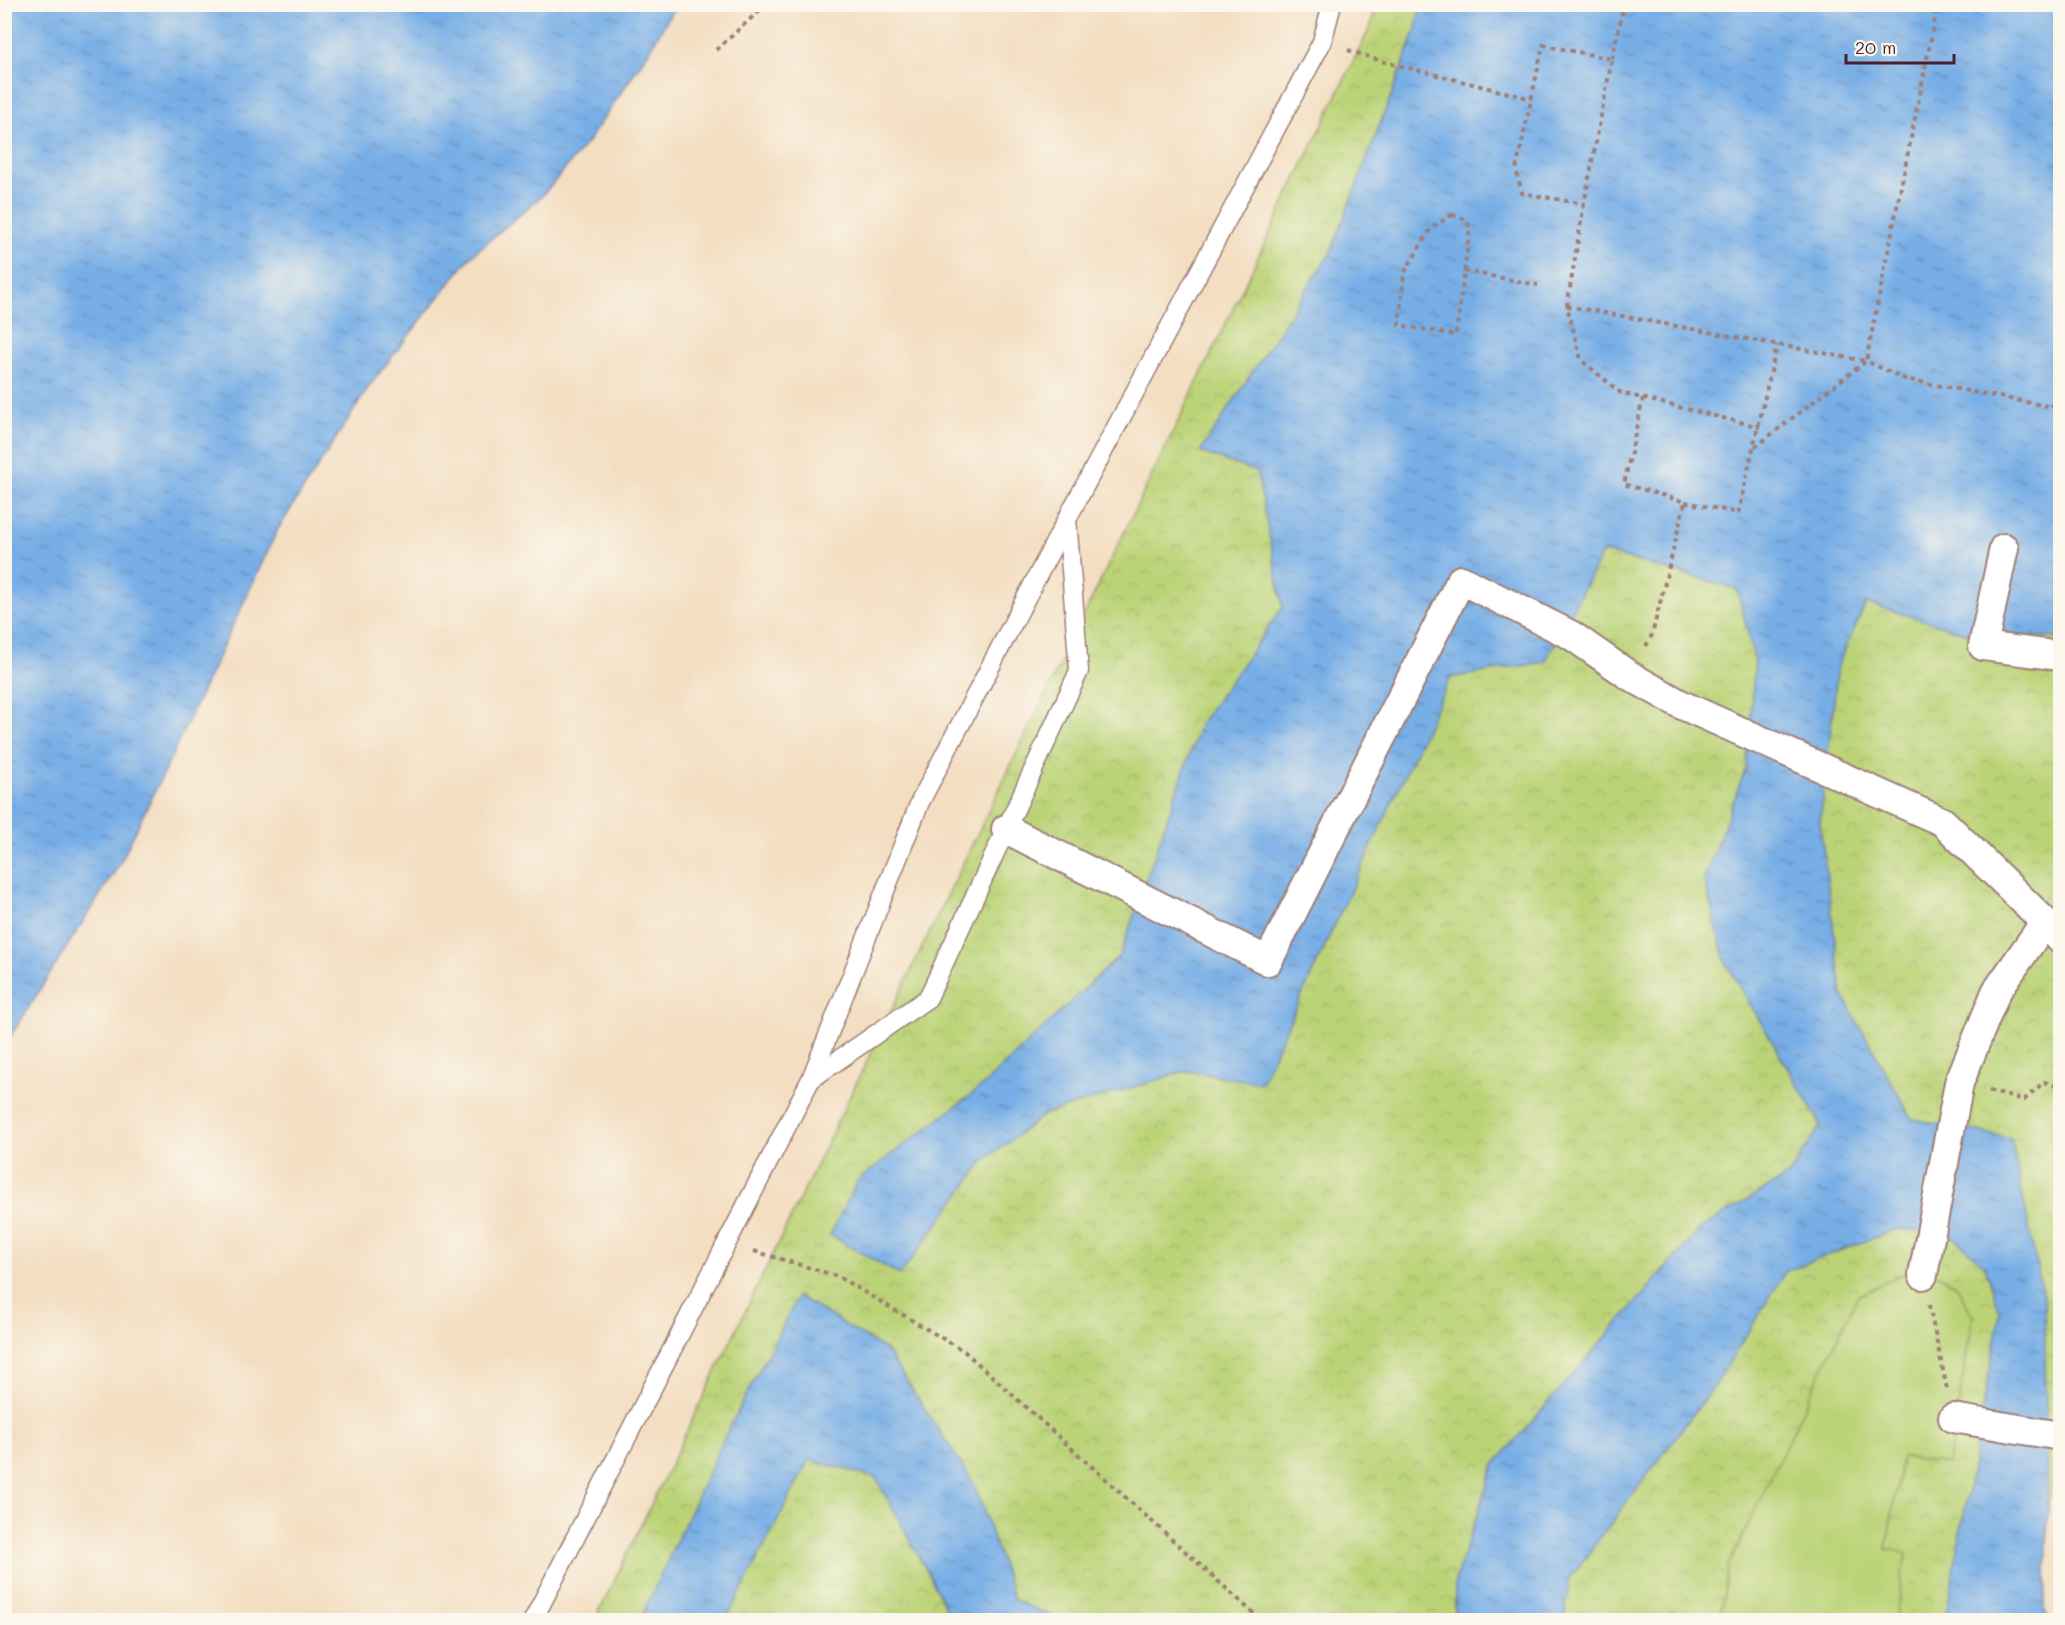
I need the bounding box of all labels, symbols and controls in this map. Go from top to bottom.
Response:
scale bar [1846,27,1954,65]
text: 20 m [1855,35,1896,59]

